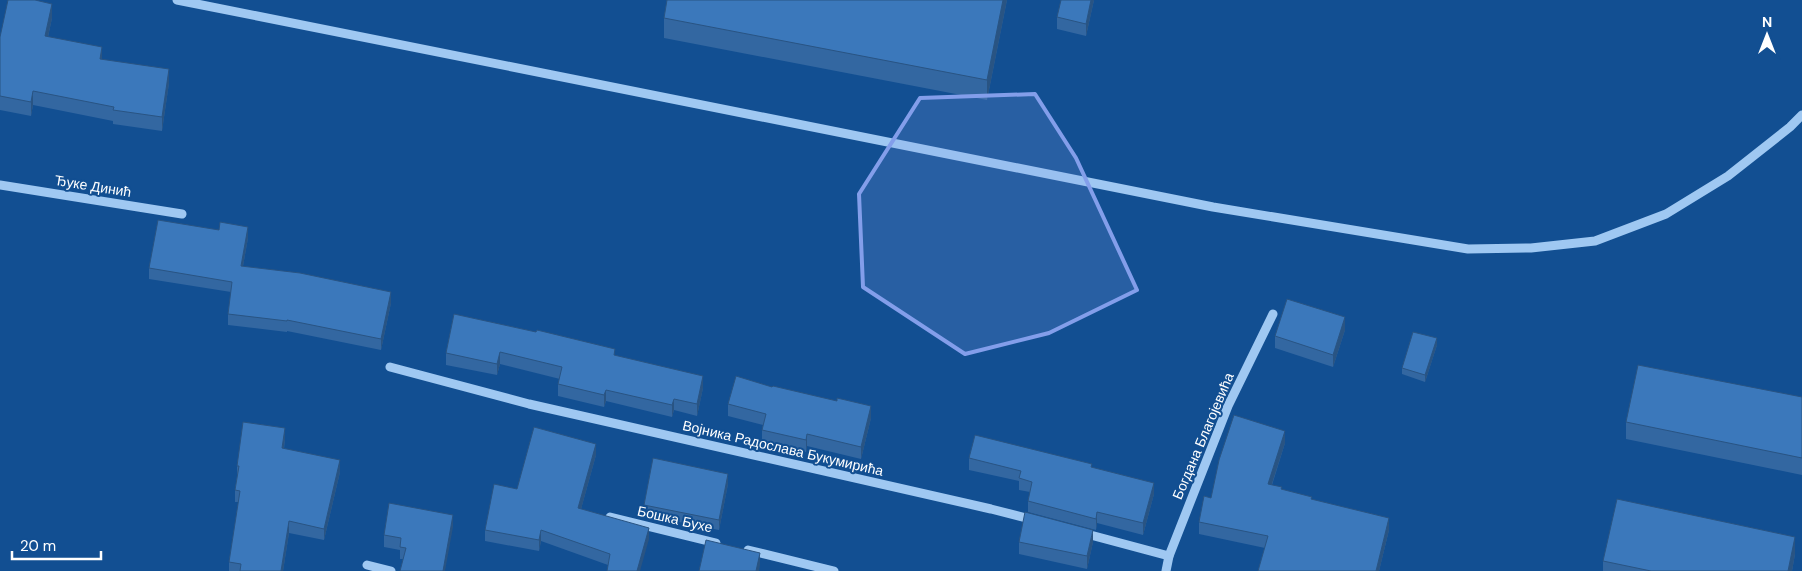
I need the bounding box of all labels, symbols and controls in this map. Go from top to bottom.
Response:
north arrow [1742,10,1792,60]
text: N [1762,13,1772,31]
street label: Ђуке Динић [53,171,133,201]
street label: Богдана Благојевића [1168,370,1238,502]
street label: Војника Радослава Букумирића [681,416,885,480]
street label: Бошка Бухе [636,502,715,536]
scale bar [12,528,101,560]
text: 20 m [20,536,56,556]

